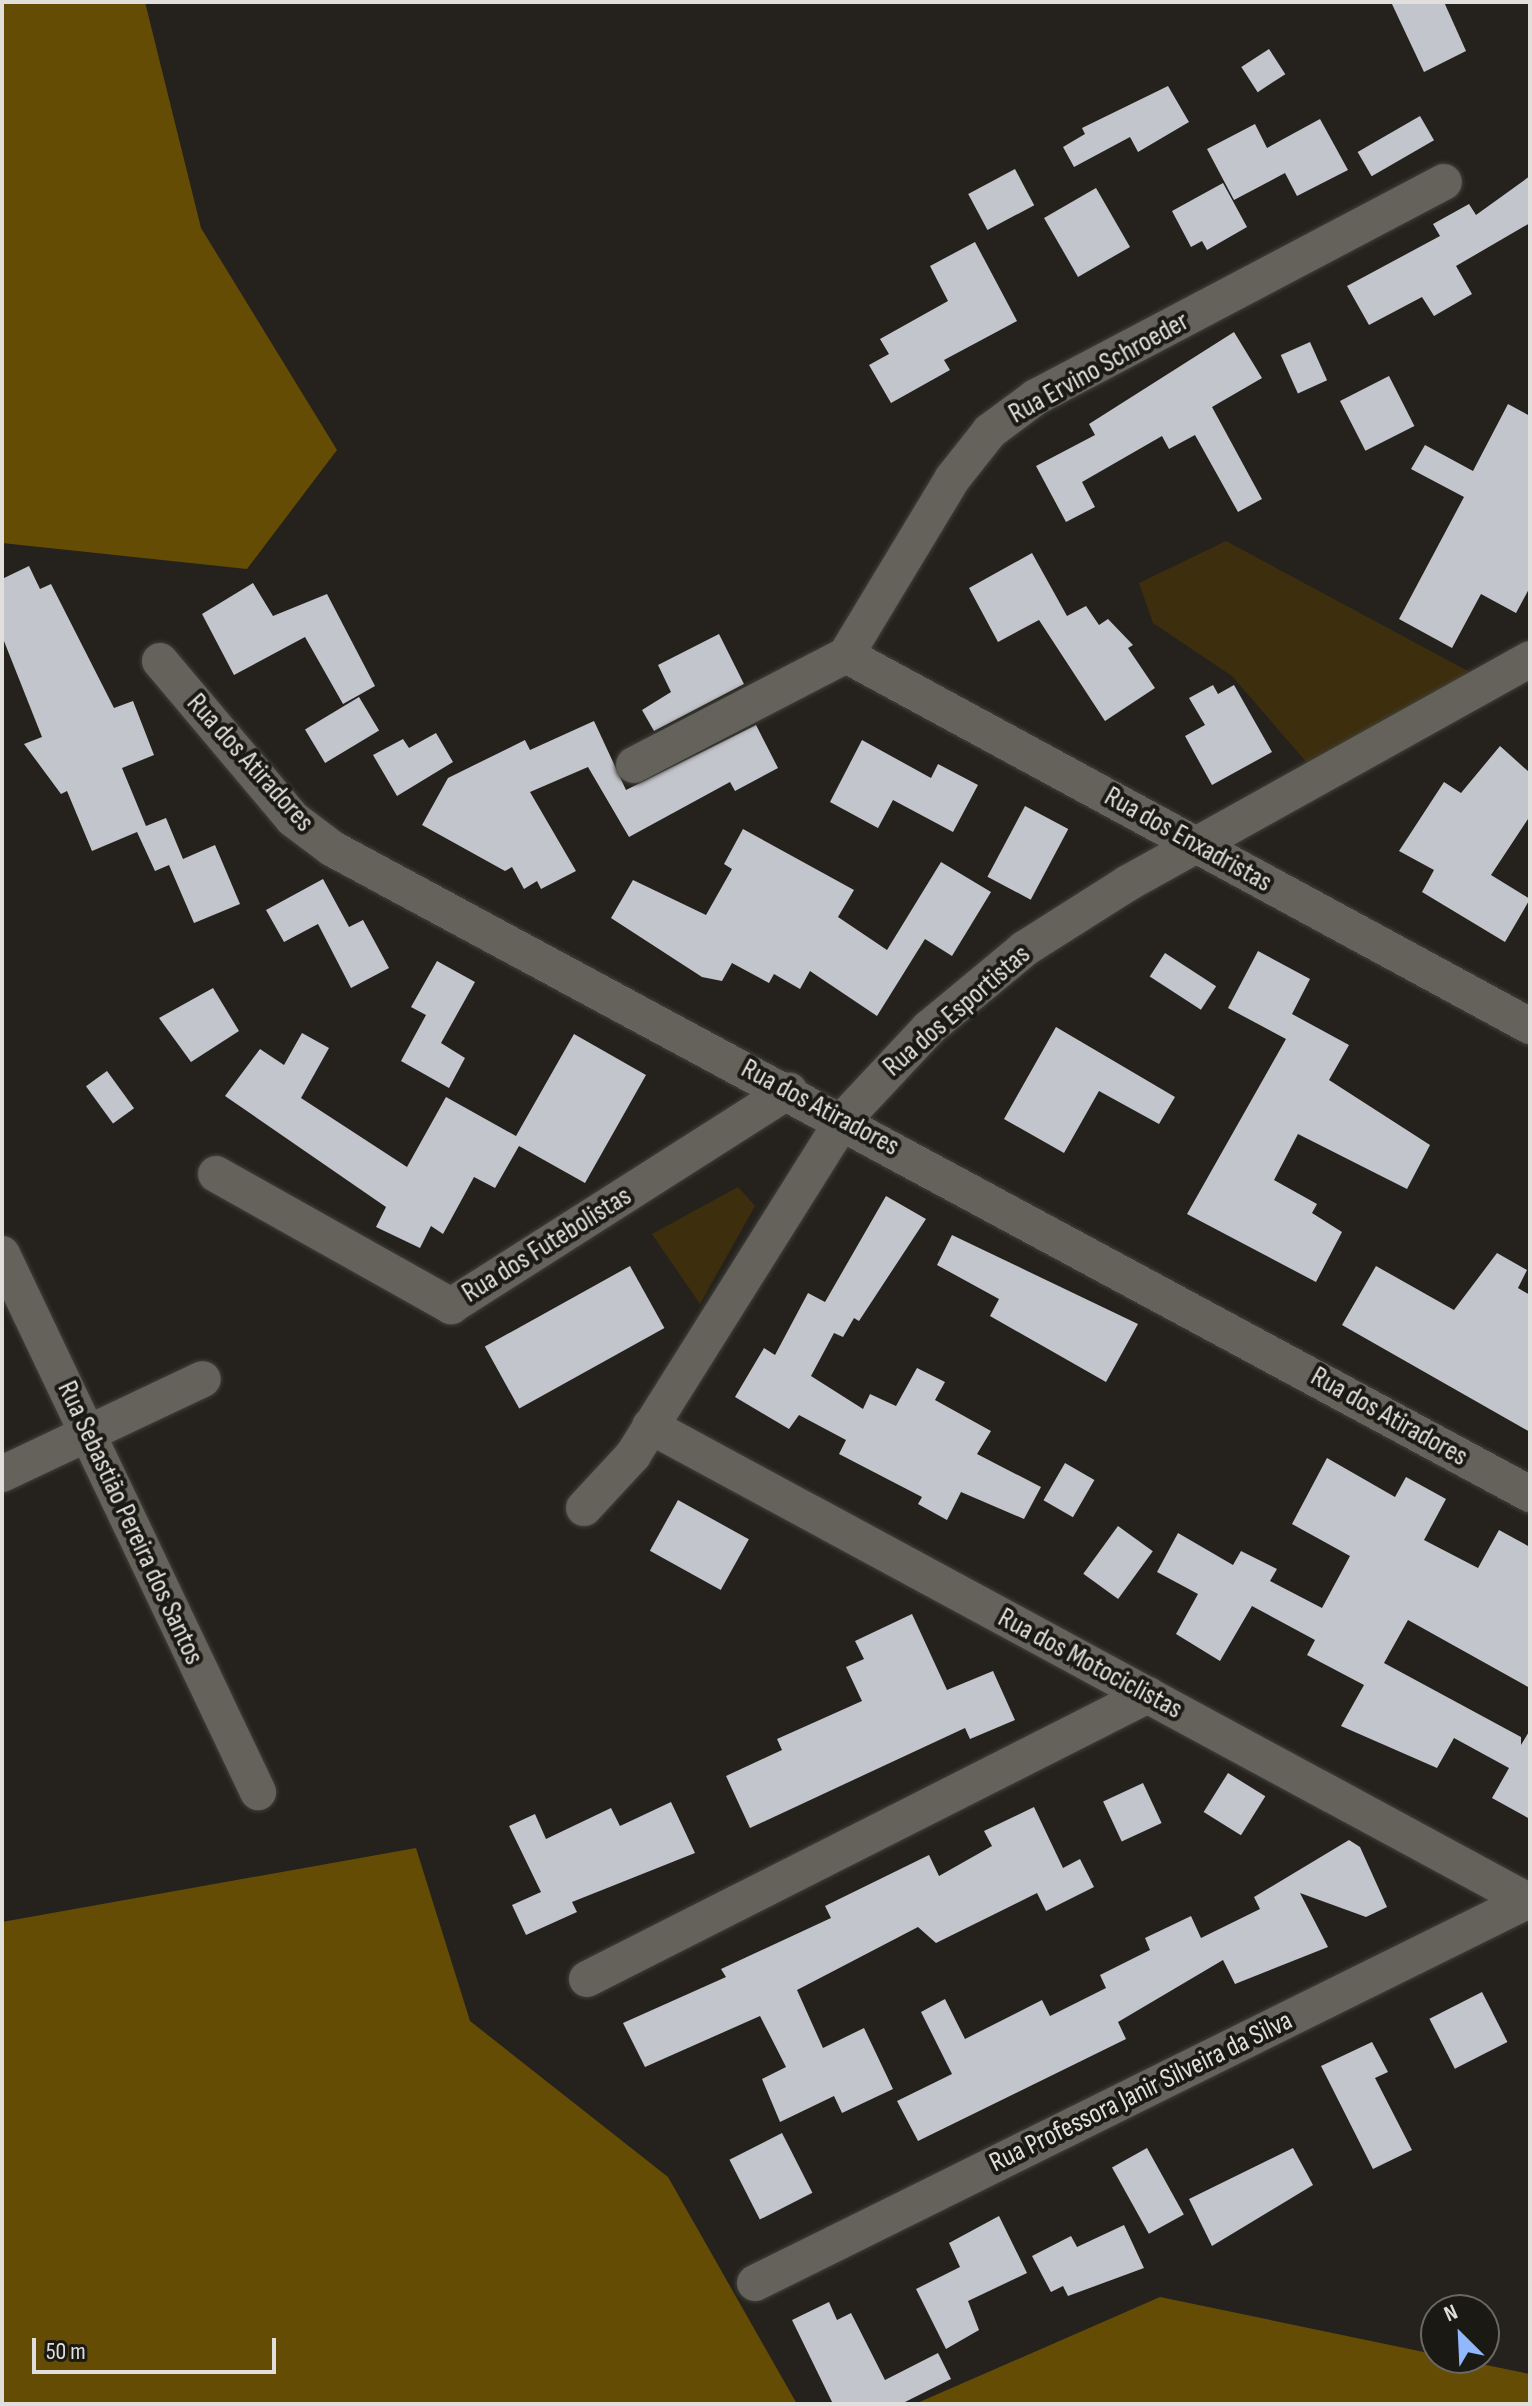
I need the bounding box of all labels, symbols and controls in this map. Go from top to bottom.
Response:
street label: Rua Ervino Schroeder [1003,305,1195,431]
street label: Rua dos Atiradores [179,687,321,839]
street label: Rua dos Enxadristas [1098,780,1278,900]
street label: Rua dos Esportistas [877,938,1037,1084]
street label: Rua dos Atiradores [735,1052,905,1164]
street label: Rua dos Futebolistas [456,1180,638,1310]
street label: Rua dos Atiradores [1305,1360,1473,1474]
street label: Rua Sebastião Pereira dos Santos [50,1376,210,1670]
street label: Rua dos Motociclistas [992,1601,1188,1727]
street label: Rua Professora Janir Silveira da Silva [984,2004,1298,2180]
north arrow [1420,2294,1500,2374]
text: N [1440,2299,1462,2328]
scale bar [36,2322,280,2372]
text: 50 m [46,2337,86,2366]

